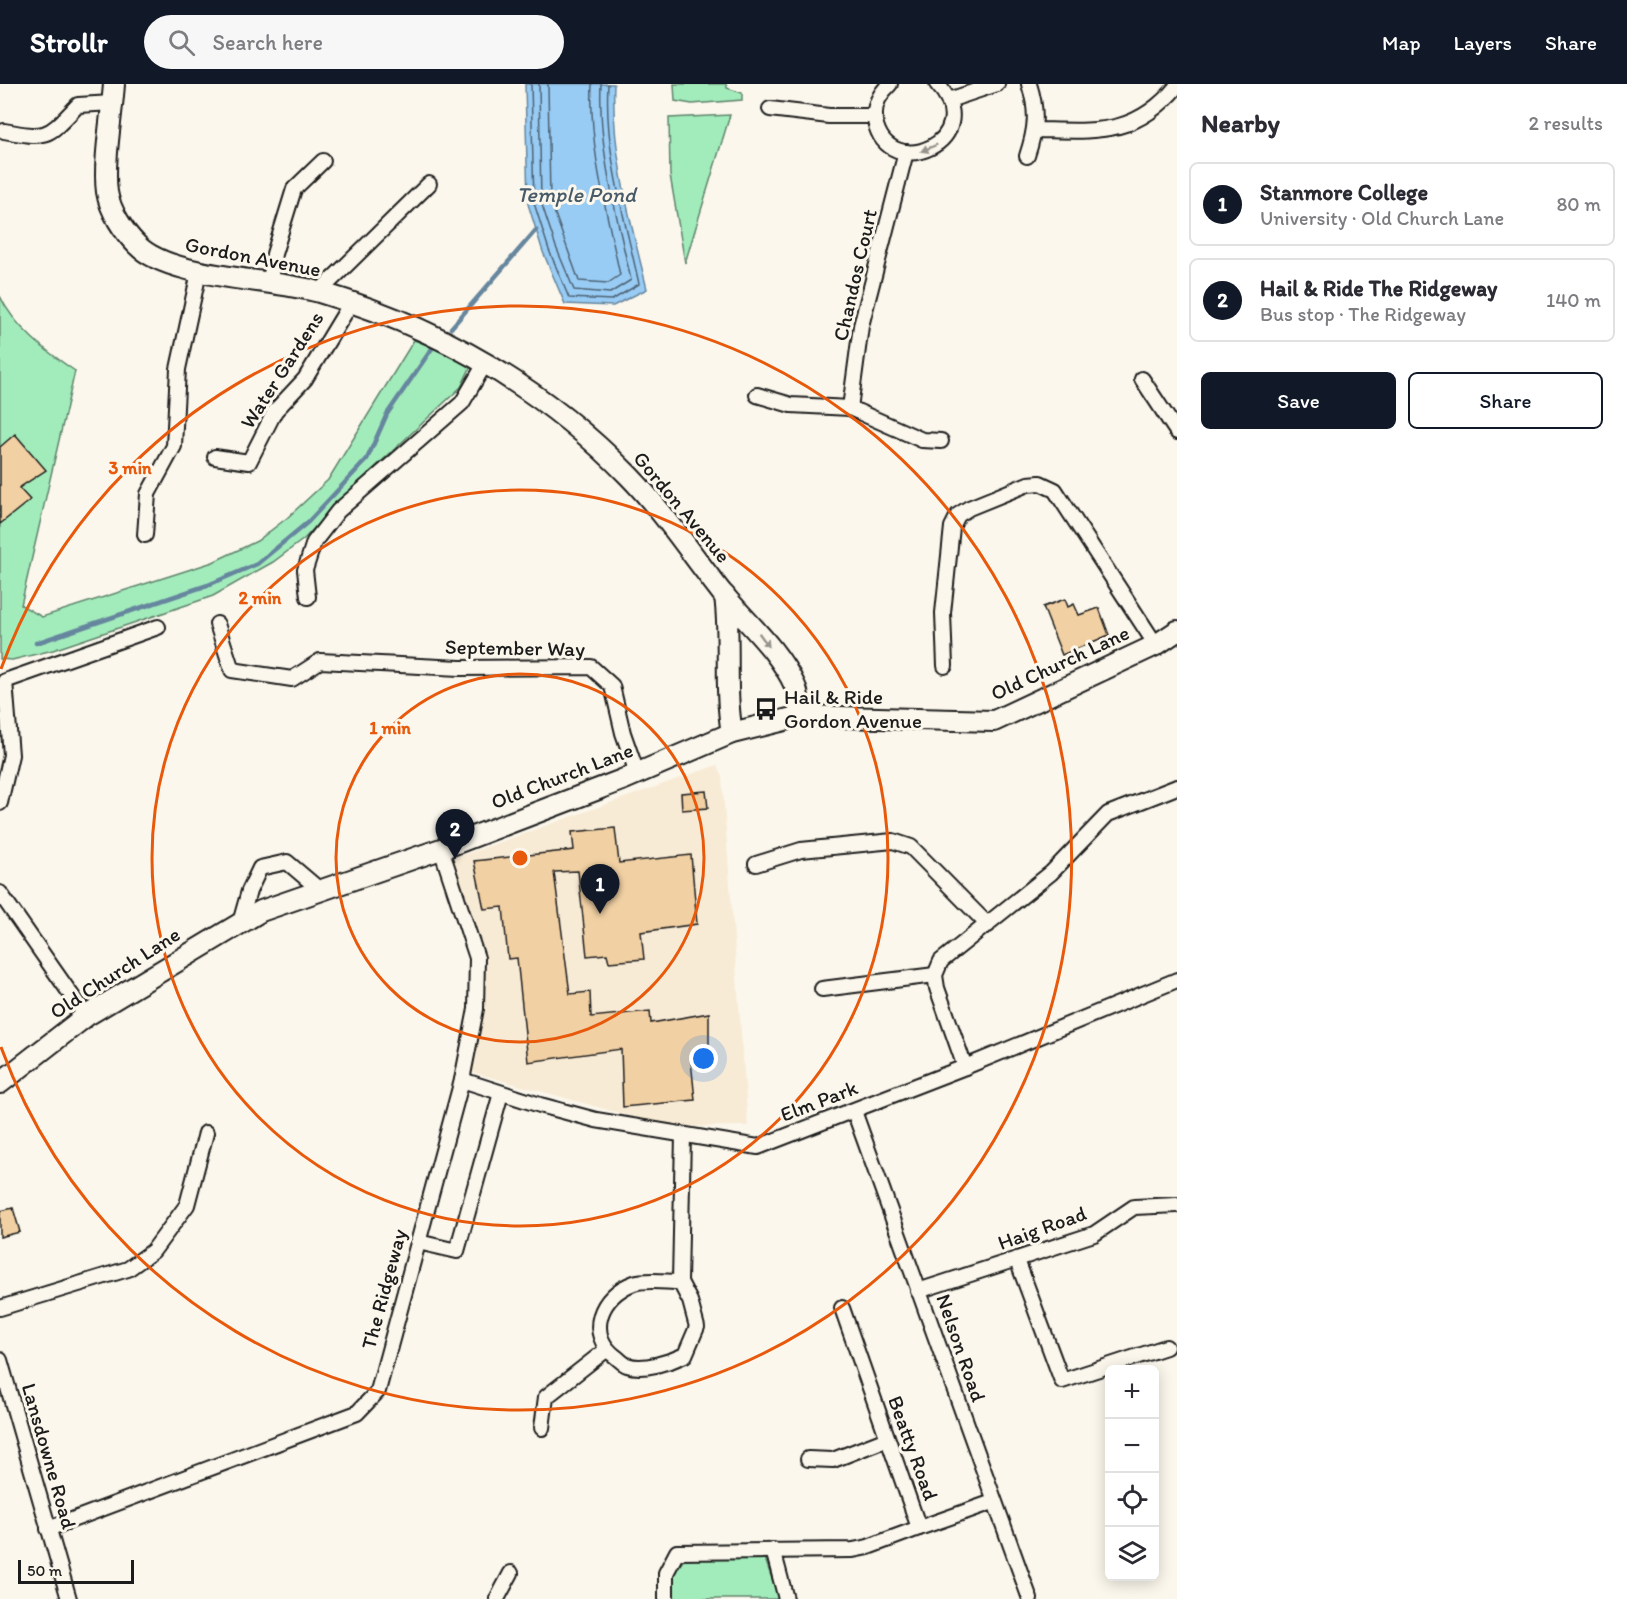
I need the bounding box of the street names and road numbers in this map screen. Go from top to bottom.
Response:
street label: Chandos Court [827,206,882,343]
street label: Gordon Avenue [183,231,323,282]
street label: Water Gardens [234,307,329,433]
street label: Gordon Avenue [628,446,736,568]
street label: Old Church Lane [986,619,1133,706]
street label: September Way [445,634,585,661]
street label: Old Church Lane [487,737,636,814]
street label: Old Church Lane [45,921,184,1024]
street label: Elm Park [777,1074,861,1127]
street label: Haig Road [994,1200,1089,1255]
street label: The Ridgeway [355,1226,412,1352]
street label: Nelson Road [931,1291,992,1406]
street label: Lansdowne Road [17,1380,82,1532]
street label: Beatty Road [883,1392,944,1503]

